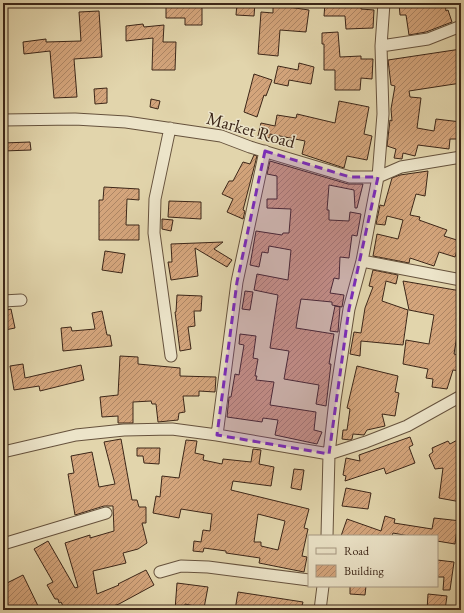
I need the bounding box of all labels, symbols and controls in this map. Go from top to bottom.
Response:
street label: Market Road [204,106,299,153]
legend [308,535,438,587]
text: Road [344,543,370,559]
text: Building [344,563,385,579]

